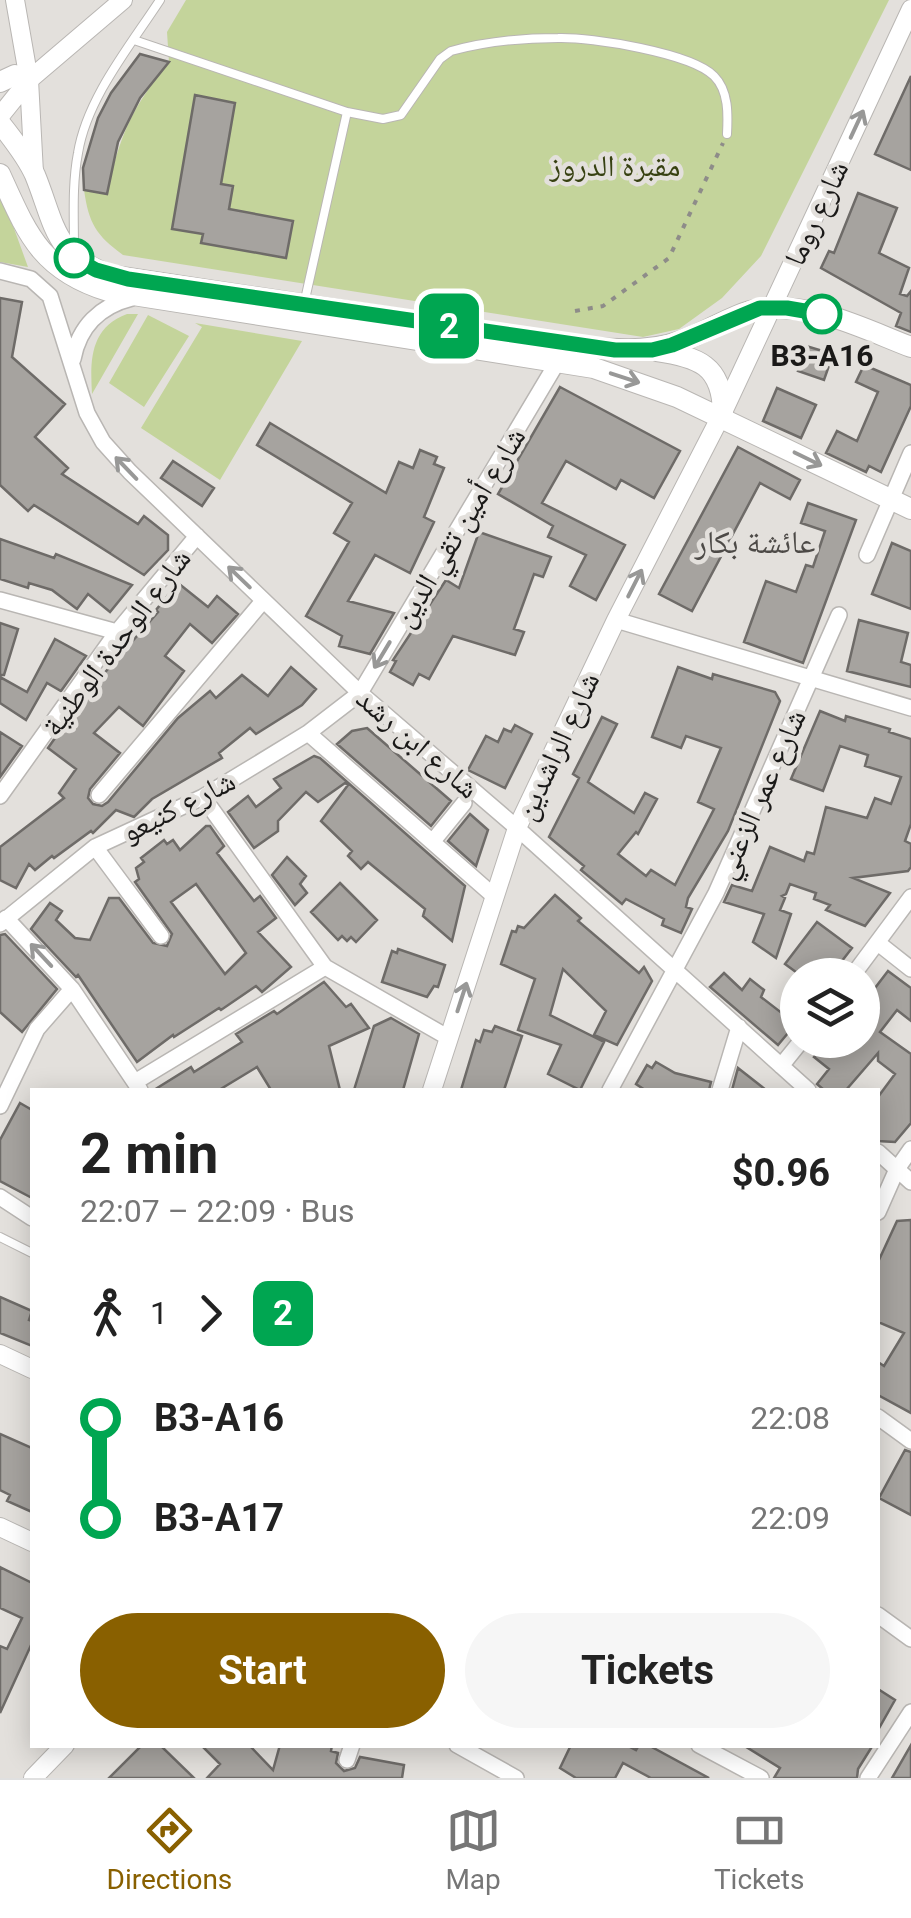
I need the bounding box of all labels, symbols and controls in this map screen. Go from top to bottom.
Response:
one-way arrow [849,110,868,140]
park label: مقبرة الدروز [549,148,680,183]
street label: شارع روما [777,155,857,272]
unlabelled marker [55,239,93,277]
line badge: 2 [416,294,482,358]
marker: B3-A16 [803,295,841,333]
text: 2 [439,306,459,347]
place label: B3-A16 [771,338,873,373]
one-way arrow [609,370,640,388]
street label: شارع أمين تقي الدين [385,421,538,637]
one-way arrow [792,451,822,470]
one-way arrow [115,457,139,481]
district label: عائشة بكار [694,523,815,561]
street label: شارع الوحدة الوطنية [34,541,199,744]
one-way arrow [228,565,252,589]
one-way arrow [626,568,645,598]
one-way arrow [372,640,392,669]
street label: شارع الراشدين [508,667,608,826]
street label: شارع ابن رشد [348,680,486,807]
street label: شارع عمر الزعني [707,704,819,887]
street label: شارع كنيعو [115,762,242,851]
one-way arrow [29,944,53,968]
map controls [780,958,880,1058]
button: layers [780,958,880,1058]
one-way arrow [454,982,472,1014]
text: 2 min [80,1122,218,1186]
text: $0.96 [732,1151,830,1195]
text: 22:07 – 22:09 · Bus [80,1192,355,1230]
icon: walk [80,1286,135,1341]
icon: forward [183,1286,238,1341]
text: 2 [273,1293,293,1334]
text: 1 [150,1294,168,1332]
text: B3-A16 [154,1396,284,1440]
text: 22:08 [750,1399,830,1437]
text: B3-A17 [154,1496,284,1540]
text: 22:09 [750,1499,830,1537]
button: Start [80,1613,445,1728]
button: Tickets [465,1613,830,1728]
tab: Directions [107,1803,232,1896]
tab: Map [445,1803,501,1896]
tab: Tickets [714,1803,804,1896]

